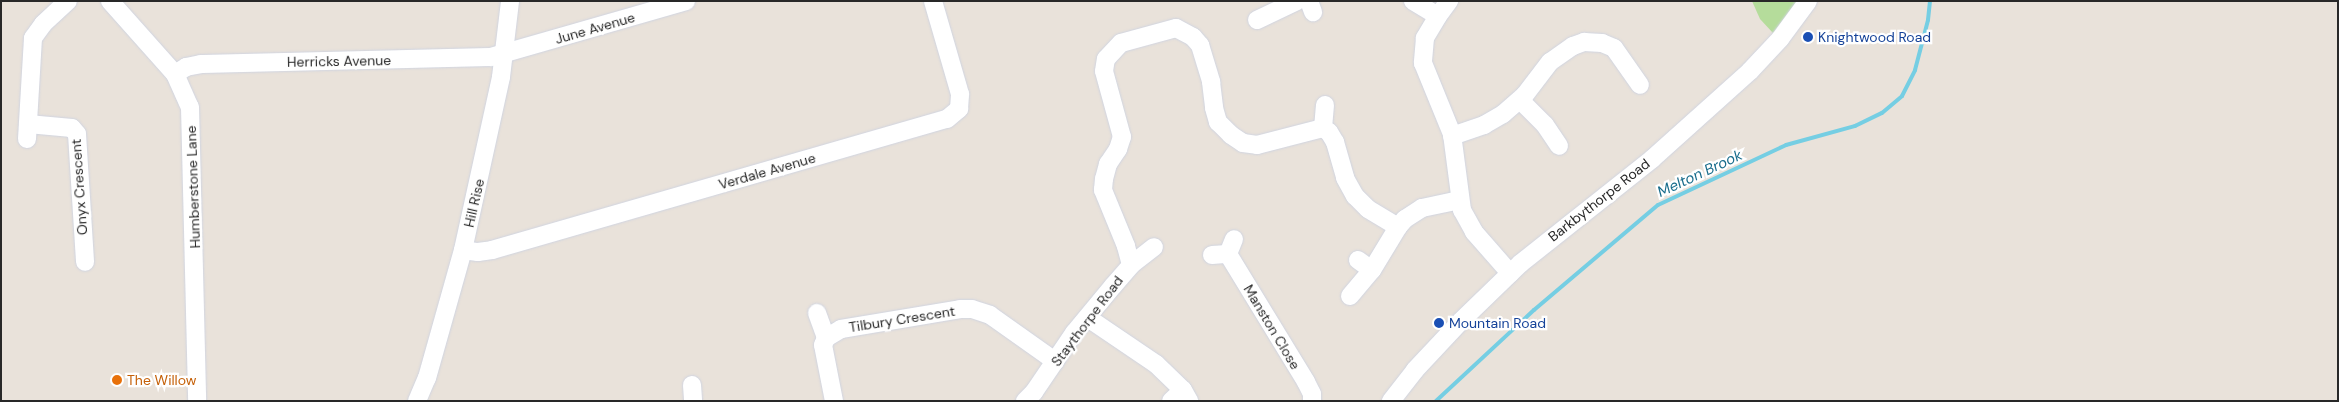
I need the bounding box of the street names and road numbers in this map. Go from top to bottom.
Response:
street label: June Avenue [553,9,637,47]
street label: Herricks Avenue [287,52,391,70]
street label: Humberstone Lane [182,125,204,249]
street label: Onyx Crescent [67,138,91,236]
street label: Verdale Avenue [717,149,817,193]
street label: Barkbythorpe Road [1545,155,1653,245]
street label: Hill Rise [460,177,488,229]
street label: Staythorpe Road [1048,272,1126,370]
street label: Manston Close [1240,282,1304,372]
street label: Tilbury Crescent [848,302,956,336]

